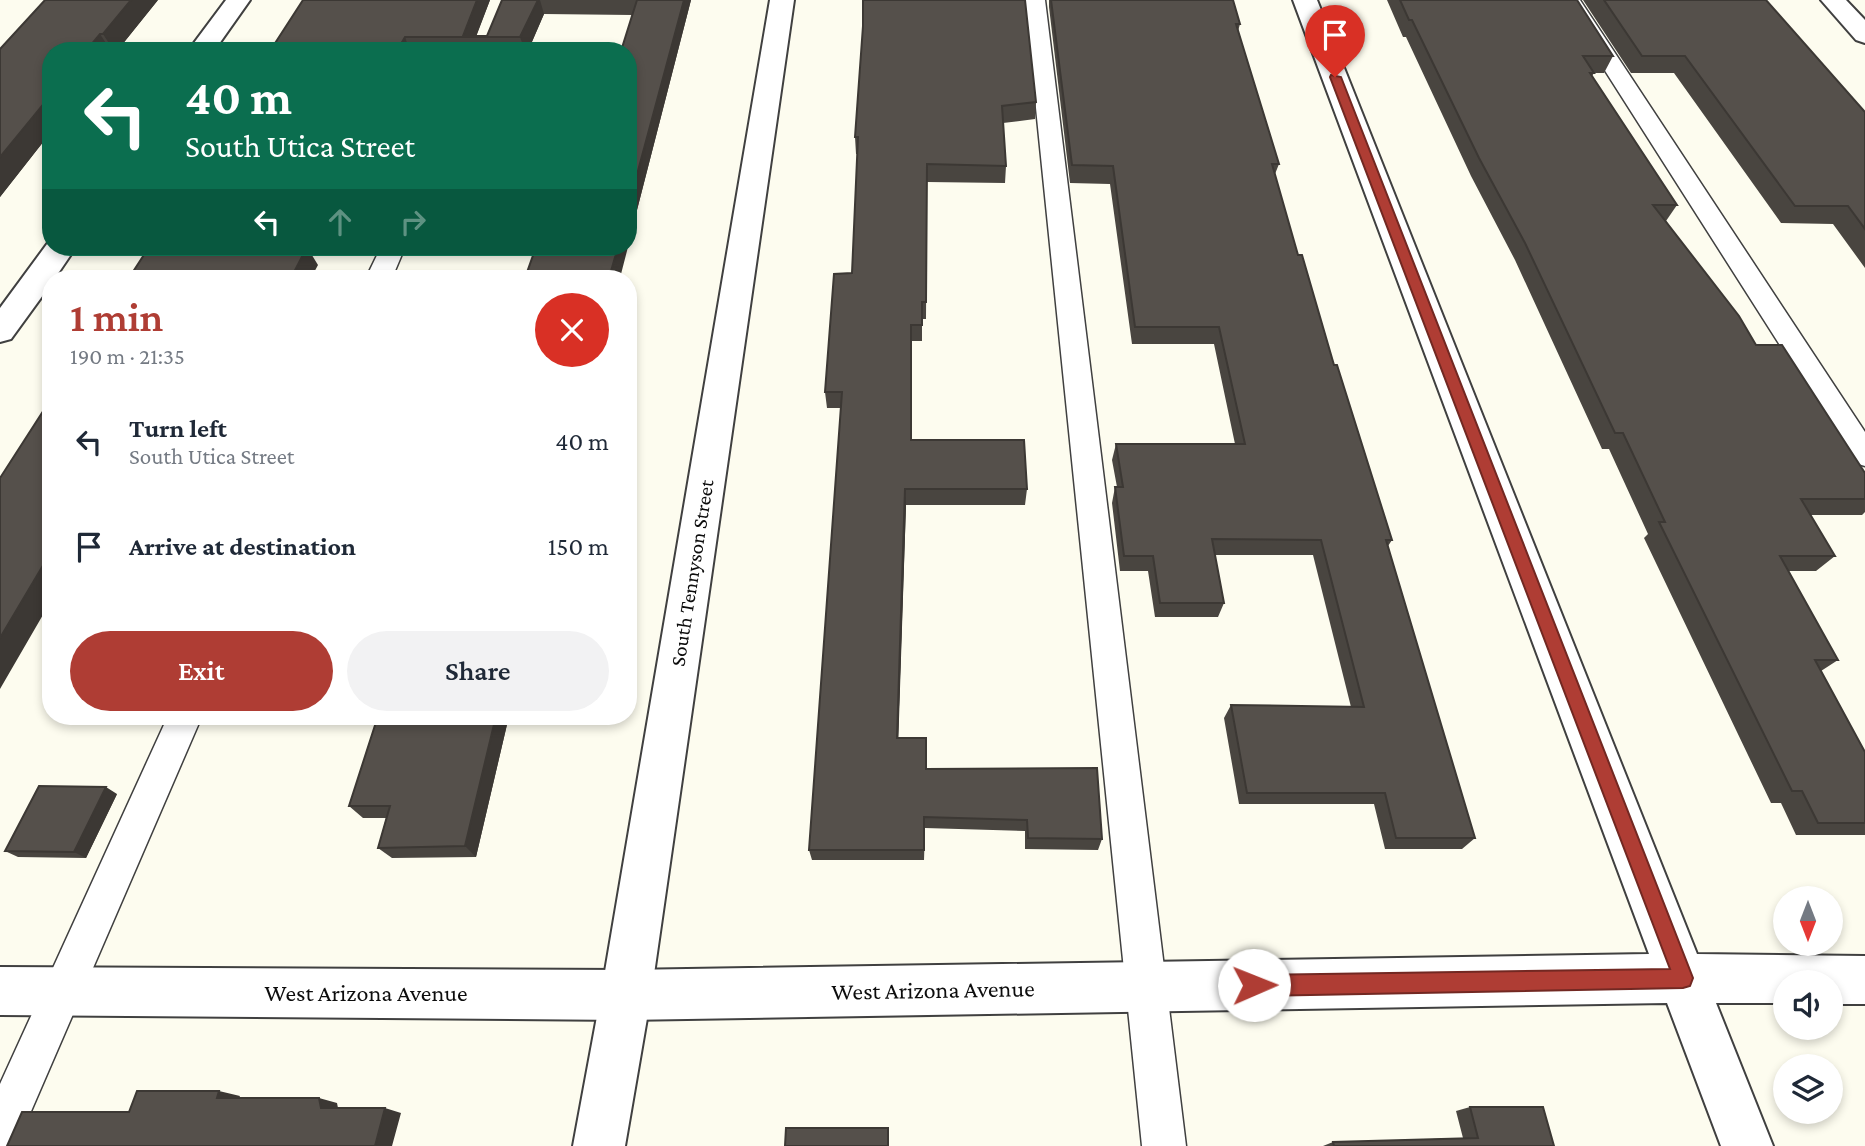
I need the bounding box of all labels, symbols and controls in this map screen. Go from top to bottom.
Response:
pin [1305,5,1365,77]
icon: arrive [1316,16,1354,54]
icon: left [70,70,161,161]
text: 40 m [185,70,292,125]
text: South Utica Street [185,128,415,164]
icon: left [248,203,286,241]
icon: ahead [321,203,359,241]
icon: right [394,203,432,241]
text: 1 min [70,293,163,340]
button: close [535,293,609,367]
text: 190 m · 21:35 [70,343,185,369]
text: Turn left [129,414,227,443]
icon: left [70,423,108,461]
text: 40 m [555,427,609,456]
text: South Utica Street [129,443,294,469]
street label: South Tennyson Street [665,477,719,668]
icon: arrive [70,528,108,566]
text: Arrive at destination [129,532,356,561]
text: 150 m [548,532,609,561]
button: Exit [70,631,333,711]
button: Share [347,631,609,711]
north arrow [1773,886,1843,956]
map controls [1773,886,1843,1124]
position arrow [1217,948,1291,1022]
button: sound [1773,970,1843,1040]
street label: West Arizona Avenue [831,974,1035,1005]
street label: West Arizona Avenue [264,979,468,1006]
button: layers [1773,1054,1843,1124]

